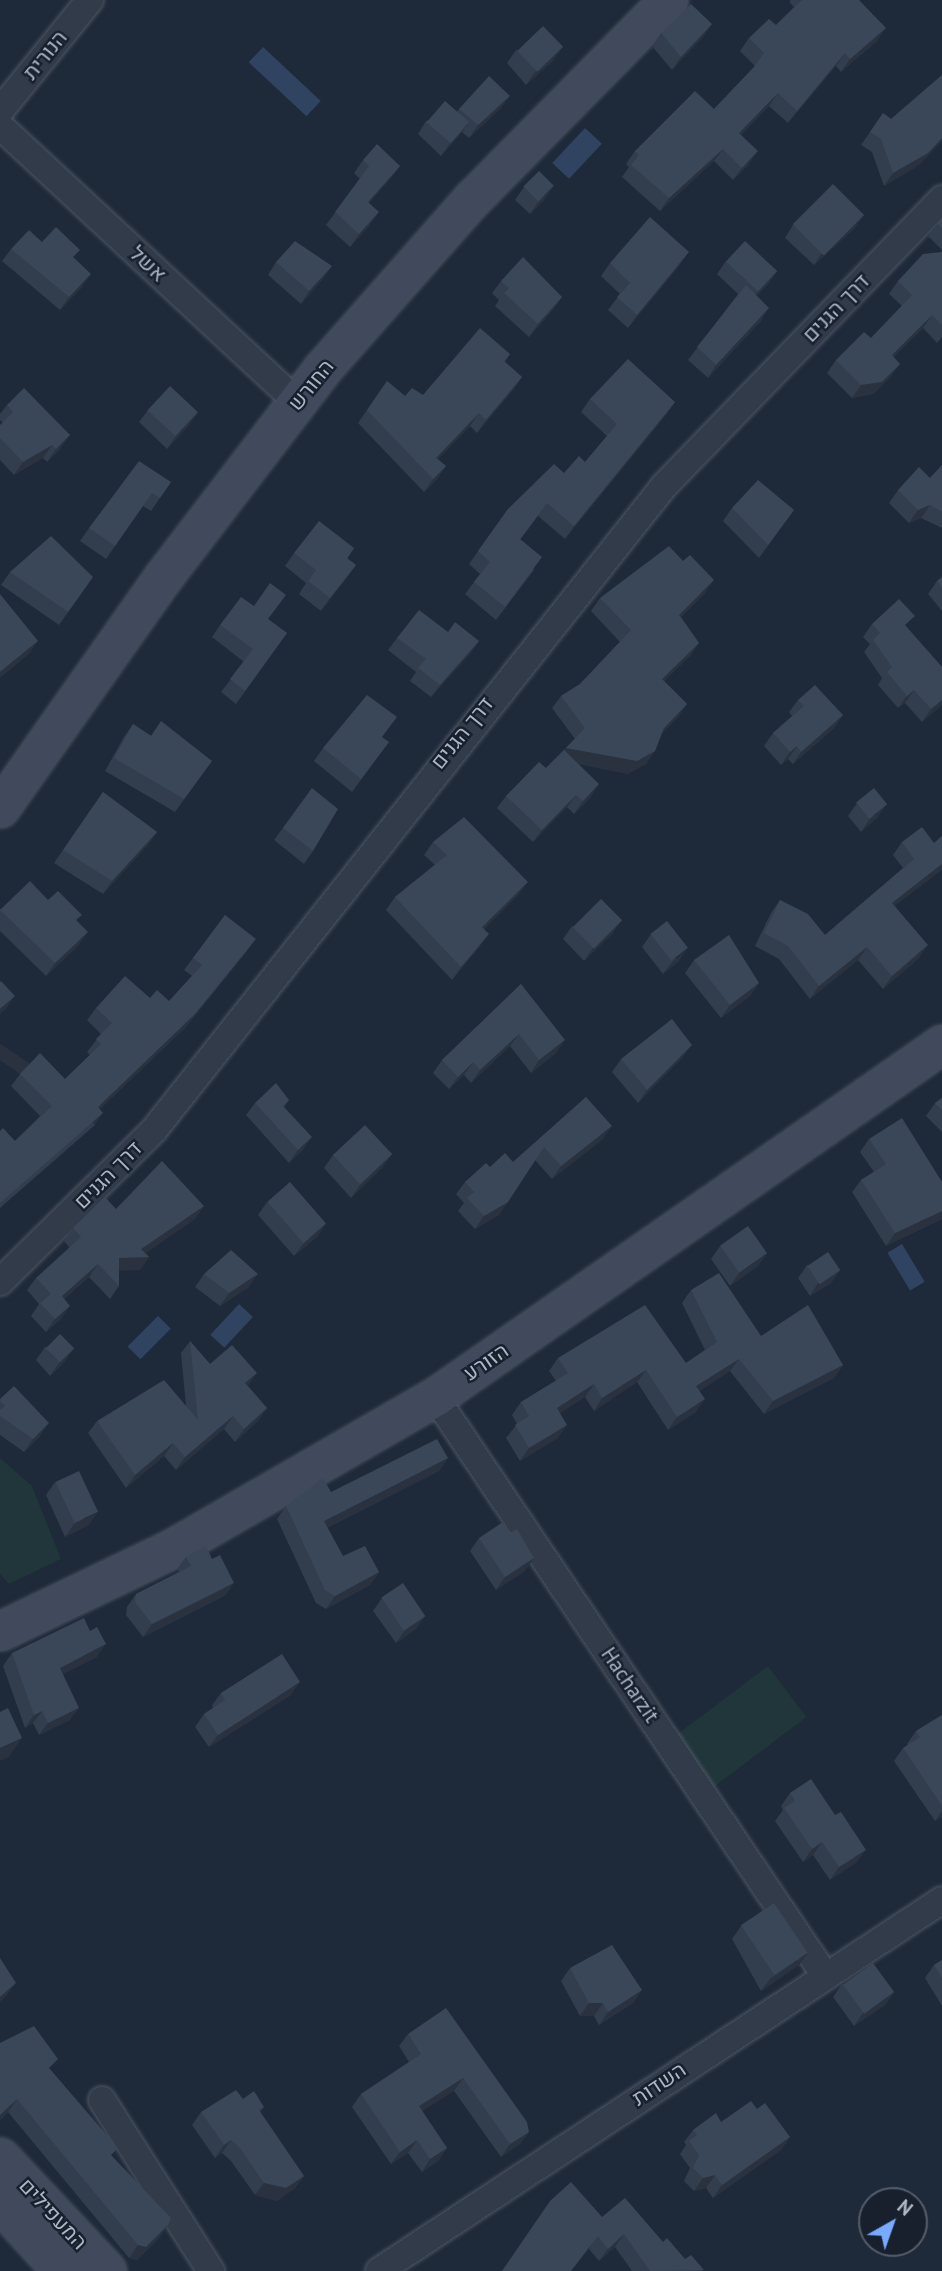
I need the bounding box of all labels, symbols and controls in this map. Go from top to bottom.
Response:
street label: הנורית [18,25,72,85]
street label: אשל [124,241,172,287]
street label: דרך הגנים [797,269,875,347]
street label: החורש [283,354,339,416]
street label: דרך הגנים [425,692,499,774]
street label: דרך הגנים [69,1136,147,1214]
street label: הזורע [459,1338,513,1386]
street label: Hacharzit [596,1643,664,1727]
street label: השדות [627,2057,691,2111]
street label: המעפילים [14,2173,92,2255]
north arrow [858,2187,928,2257]
text: N [893,2194,918,2221]

